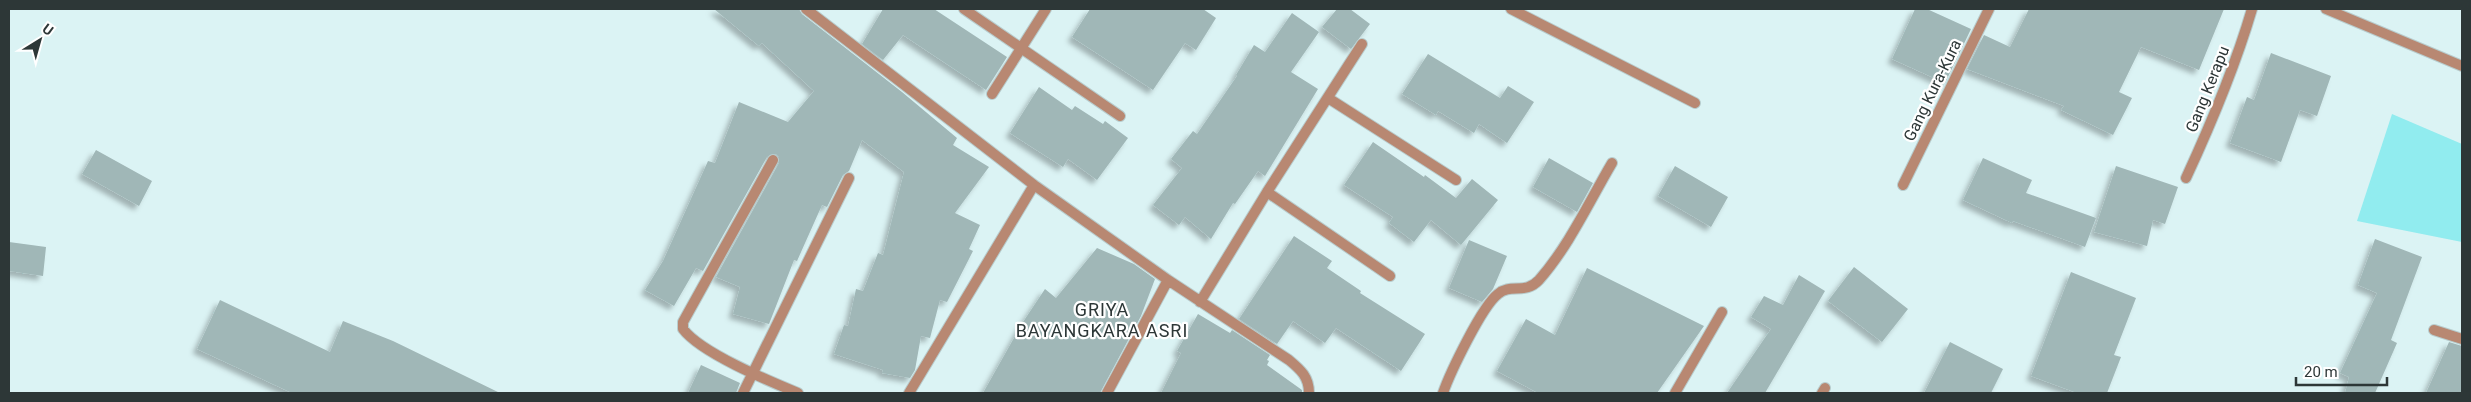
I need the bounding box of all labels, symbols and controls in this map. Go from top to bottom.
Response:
north arrow [15,15,65,65]
text: U [39,20,56,39]
street label: Gang Kura-Kura [1900,36,1965,144]
street label: Gang Kerapu [2182,43,2233,135]
district label: GRIYA BAYANGKARA ASRI [1016,299,1188,341]
scale bar [2296,354,2387,386]
text: 20 m [2304,363,2338,381]

